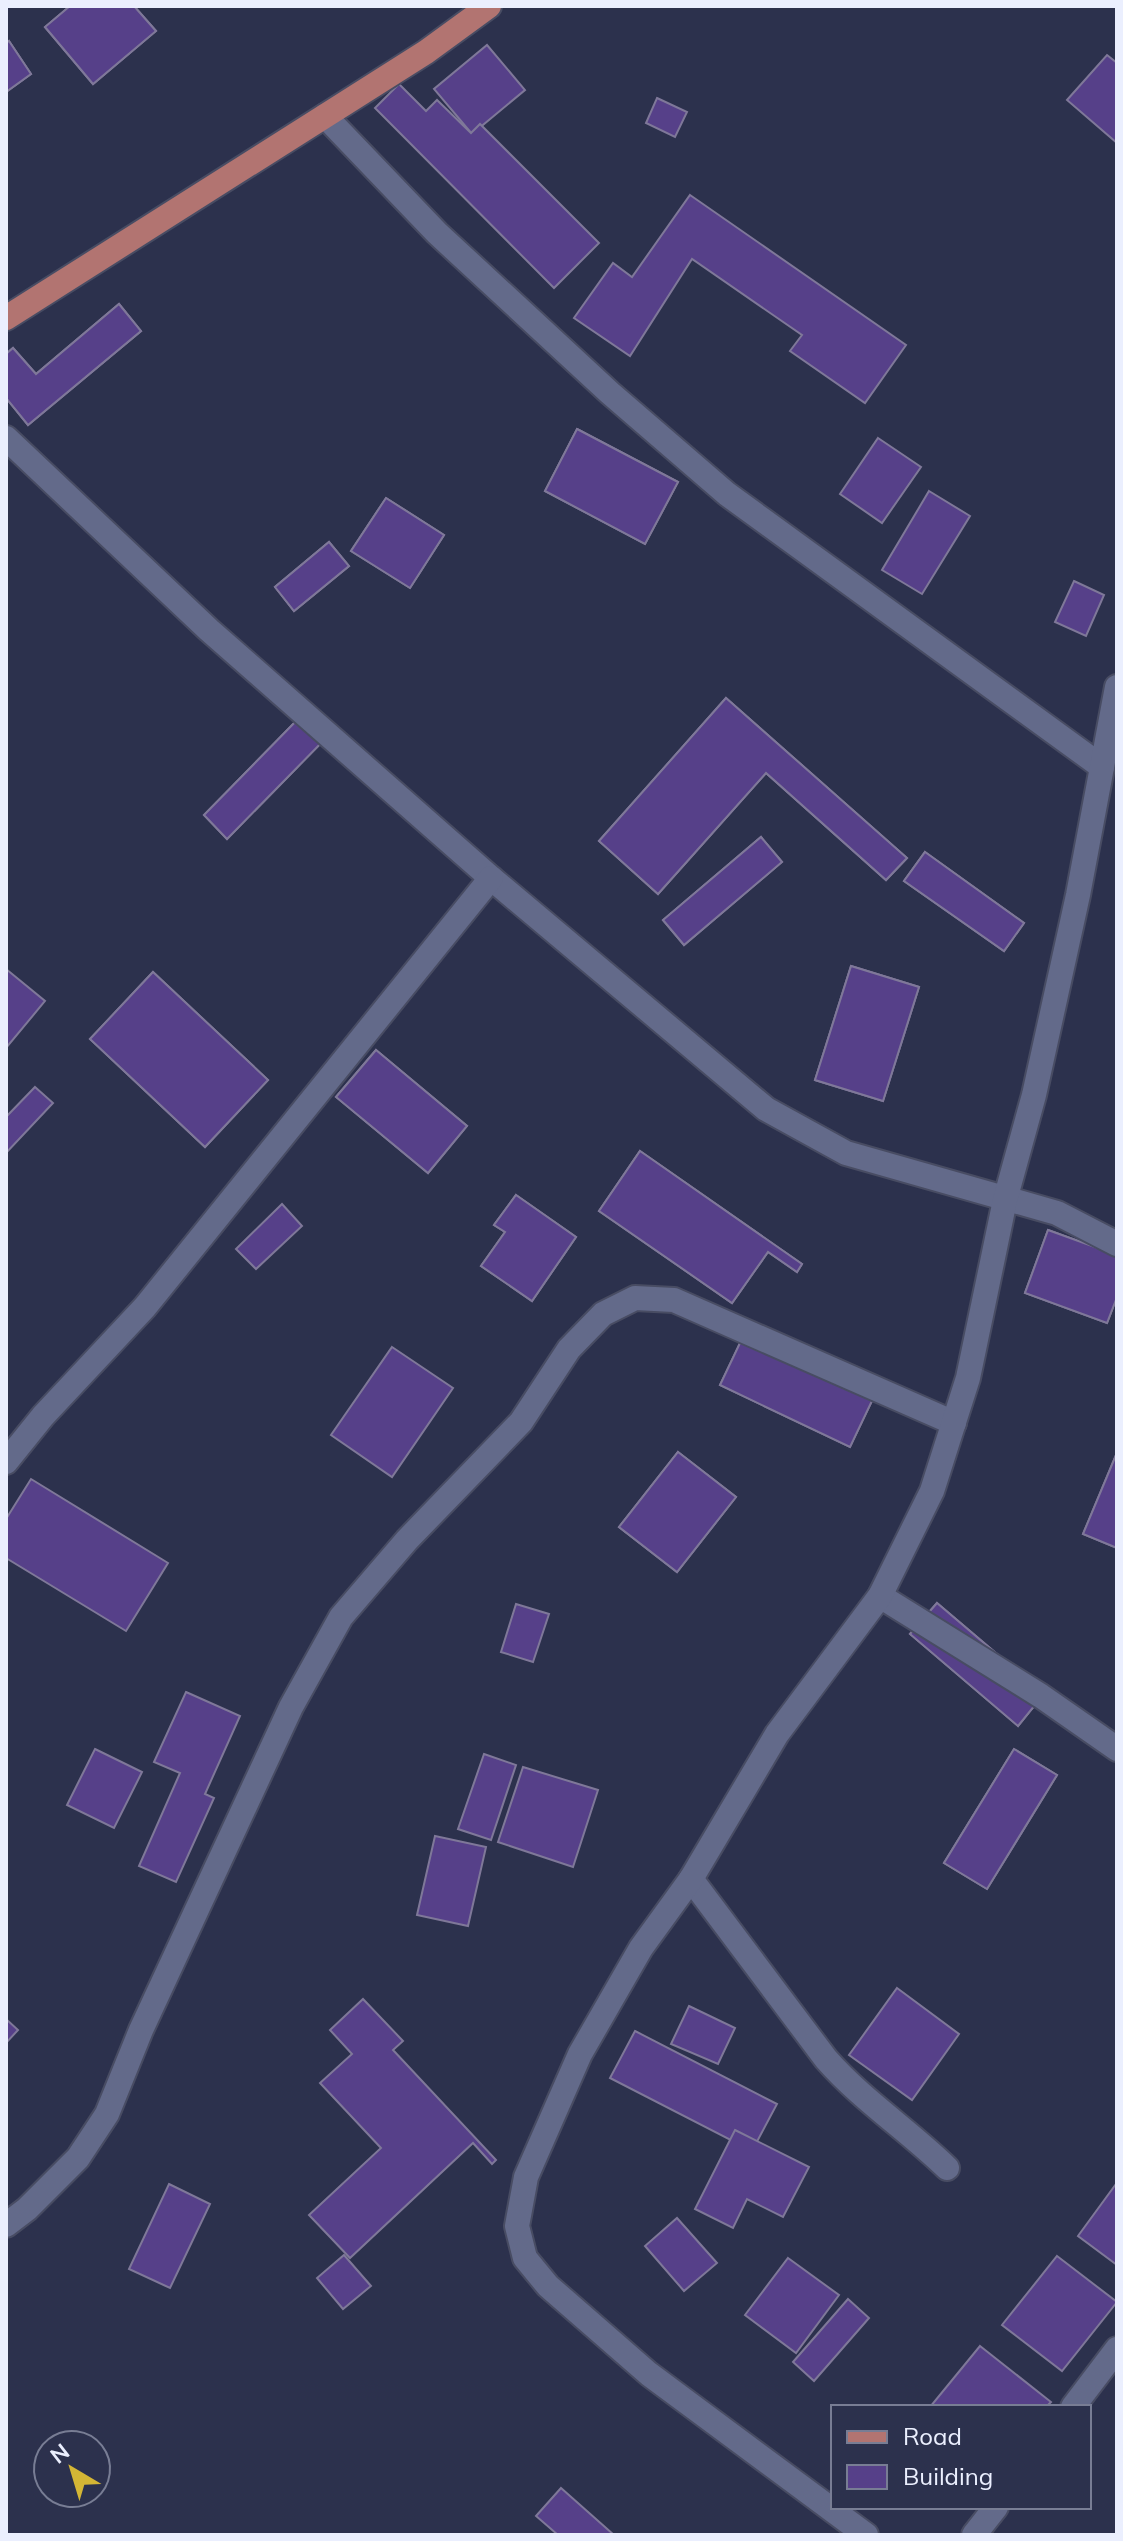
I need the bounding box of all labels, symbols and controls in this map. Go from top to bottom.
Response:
legend [831,2405,1091,2509]
text: Road [903,2421,962,2451]
north arrow [32,2429,112,2509]
text: N [45,2437,75,2469]
text: Building [903,2461,993,2491]

